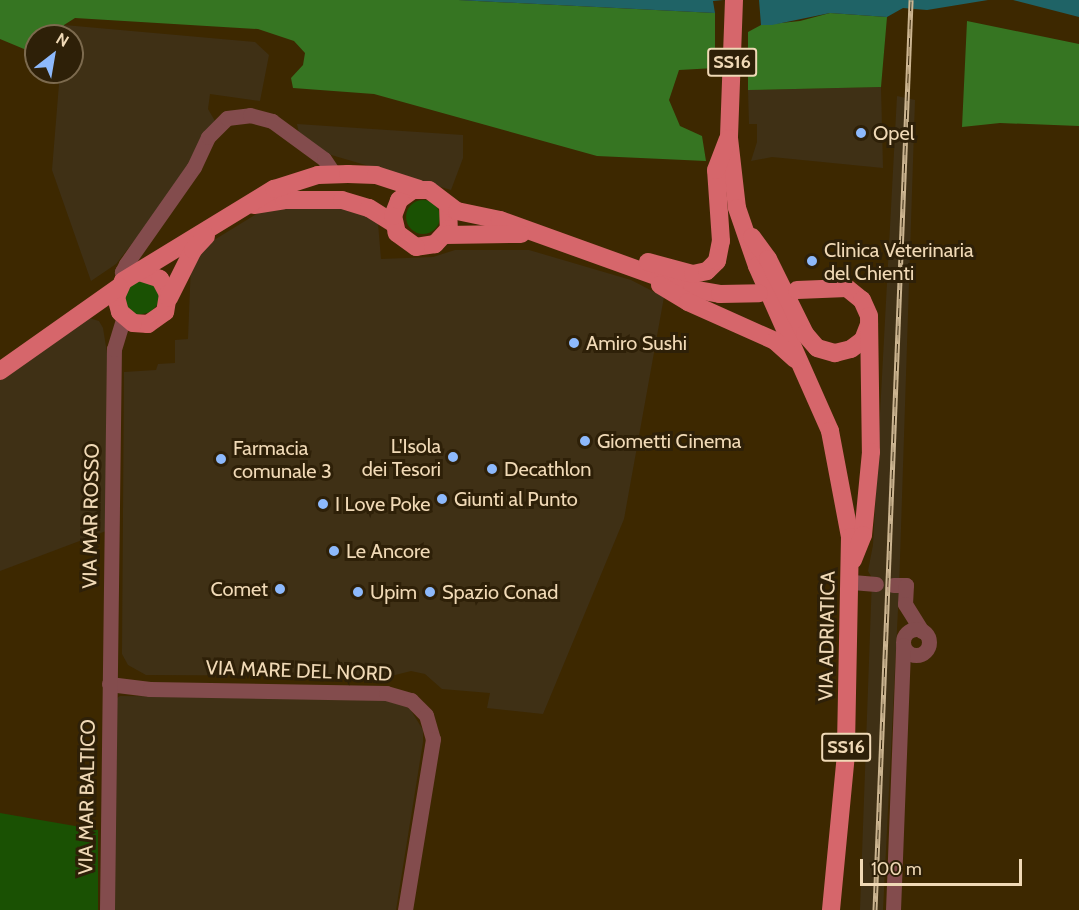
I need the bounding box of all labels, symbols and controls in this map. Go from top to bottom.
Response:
north arrow [24,24,84,84]
text: N [53,29,72,51]
road number: SS16 [706,47,758,77]
place label: Opel [873,121,914,145]
marker: Opel [854,126,868,140]
place label: Clinica Veterinaria del Chienti [824,238,974,285]
marker: Clinica Veterinaria del Chienti [805,254,819,268]
place label: Amiro Sushi [586,331,687,355]
marker: Amiro Sushi [567,336,581,350]
place label: Giometti Cinema [597,429,741,453]
place label: L'Isola dei Tesori [362,434,441,481]
marker: Giometti Cinema [578,434,592,448]
place label: Farmacia comunale 3 [233,436,332,483]
street label: VIA MAR ROSSO [78,443,104,589]
marker: L'Isola dei Tesori [446,450,460,464]
marker: Farmacia comunale 3 [214,452,228,466]
place label: Decathlon [504,457,592,481]
marker: Decathlon [485,462,499,476]
place label: Giunti al Punto [454,487,578,511]
place label: I Love Poke [335,492,431,516]
marker: Giunti al Punto [435,492,449,506]
marker: I Love Poke [316,497,330,511]
place label: Le Ancore [346,539,430,563]
marker: Le Ancore [327,544,341,558]
street label: VIA ADRIATICA [814,571,840,701]
place label: Comet [210,577,268,601]
place label: Upim [370,580,417,604]
place label: Spazio Conad [442,580,558,604]
marker: Comet [273,582,287,596]
marker: Upim [351,585,365,599]
marker: Spazio Conad [423,585,437,599]
street label: VIA MARE DEL NORD [205,656,393,686]
street label: VIA MAR BALTICO [74,719,100,875]
road number: SS16 [820,732,872,762]
scale bar [863,847,1025,885]
text: 100 m [871,858,922,880]

